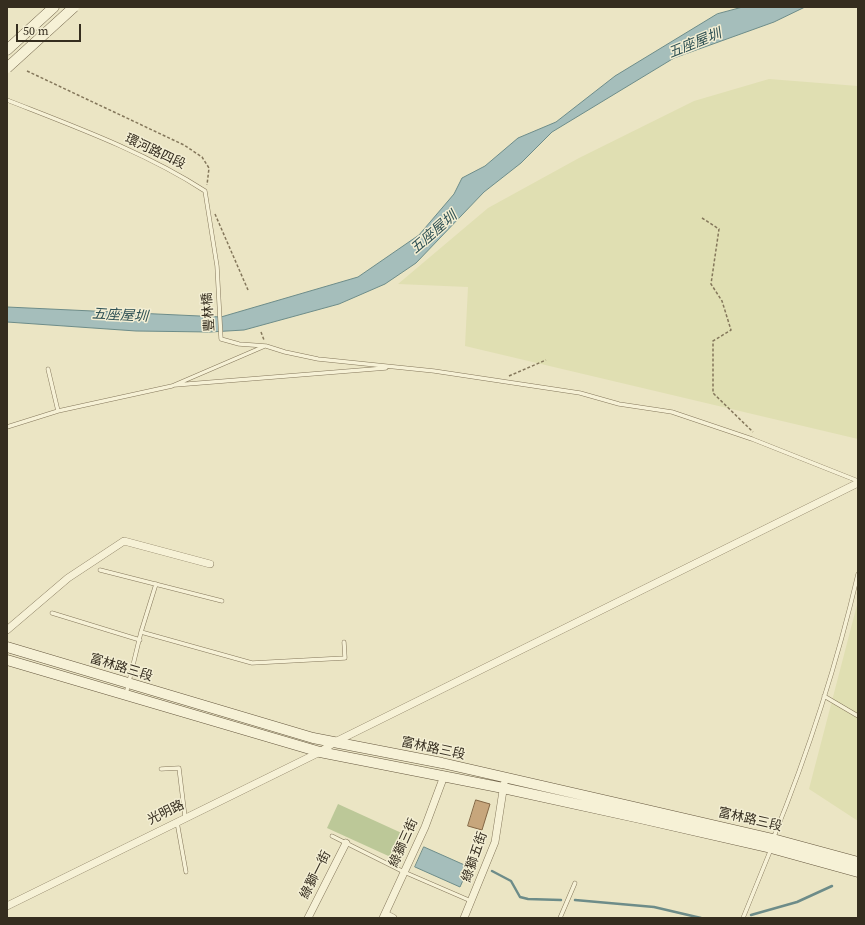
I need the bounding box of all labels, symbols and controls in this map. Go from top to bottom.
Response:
scale bar [18,16,83,42]
text: 50 m [23,23,49,39]
water label: 五座屋圳 [666,26,724,62]
street label: 環河路四段 [122,131,188,173]
water label: 五座屋圳 [407,208,461,258]
street label: 豐林橋 [200,292,218,332]
water label: 五座屋圳 [92,306,148,326]
street label: 富林路三段 [88,651,154,685]
street label: 富林路三段 [400,735,466,763]
street label: 光明路 [145,797,187,829]
street label: 富林路三段 [717,805,783,835]
street label: 綠獅三街 [386,816,422,870]
street label: 綠獅五街 [459,830,491,884]
street label: 綠獅一街 [297,848,335,902]

